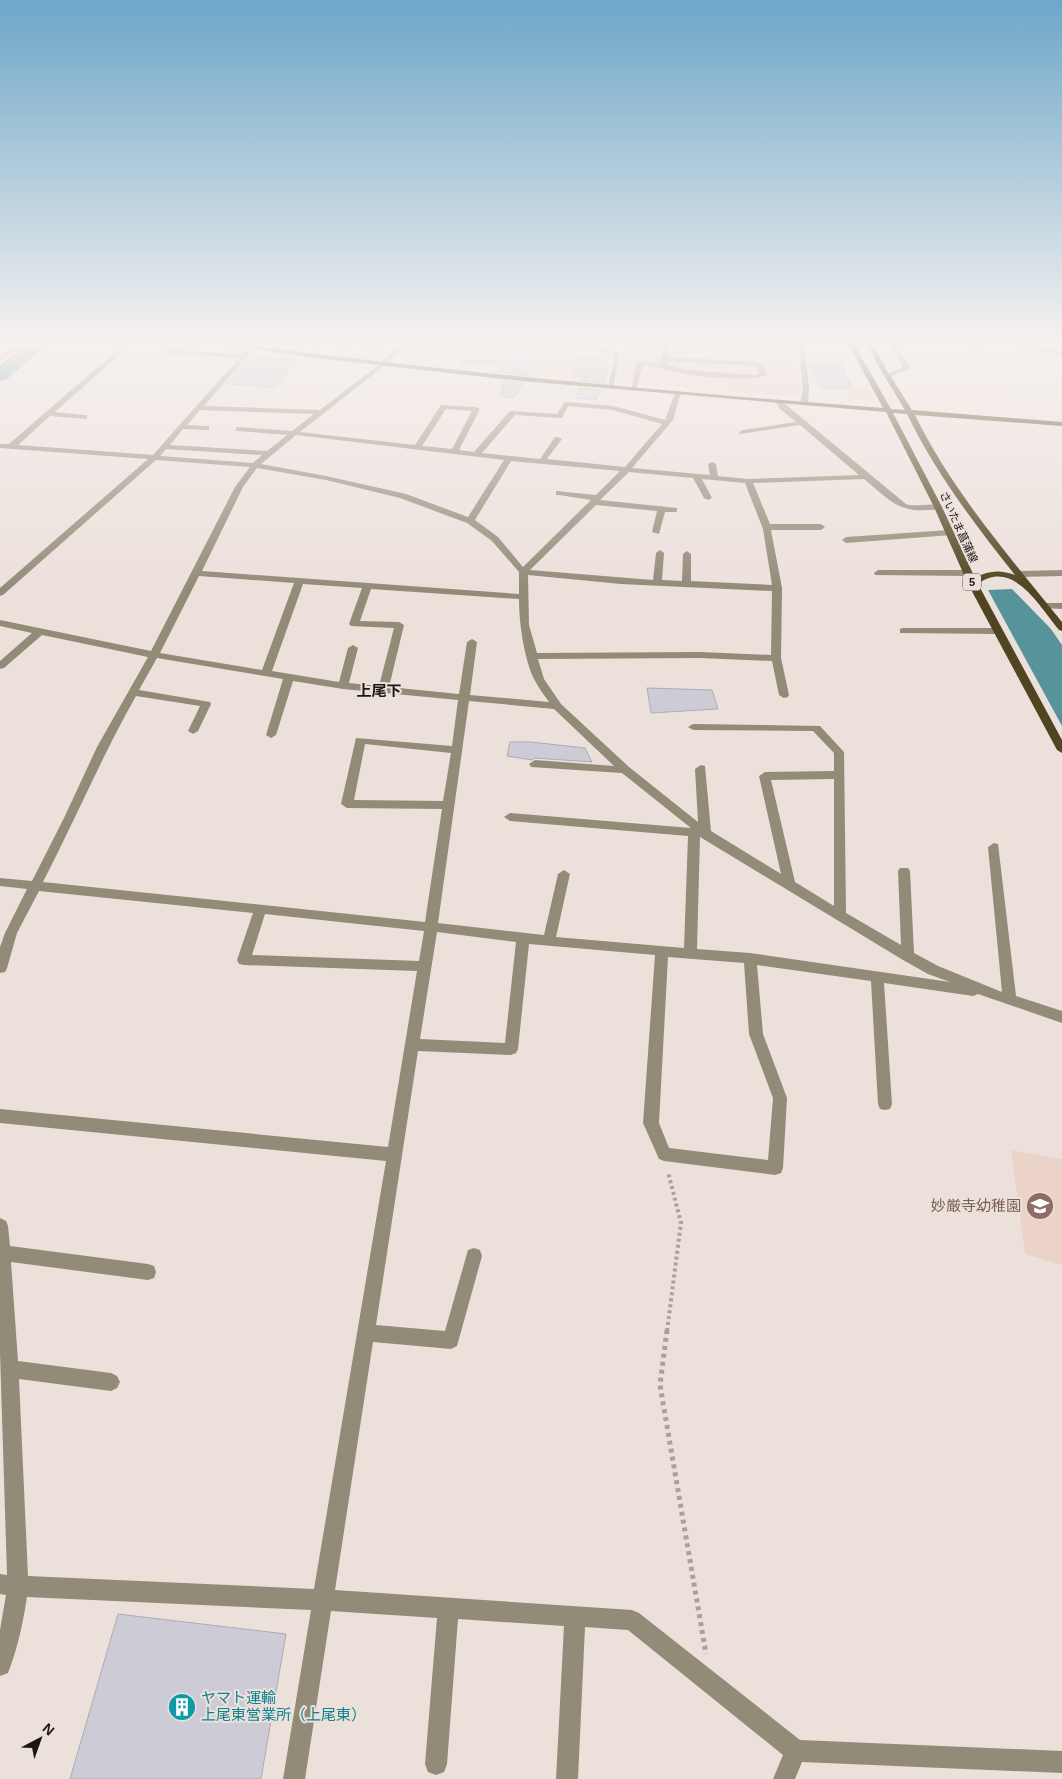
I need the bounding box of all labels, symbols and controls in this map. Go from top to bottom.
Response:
street label: さいたま菖蒲線 [938,490,980,564]
road number: 5 [963,574,981,590]
district label: 上尾下 [356,682,402,699]
school or university icon: 妙厳寺幼稚園 [1025,1191,1055,1221]
place label: 妙厳寺幼稚園 [931,1197,1021,1214]
place label: ヤマト運輸 上尾東営業所（上尾東） [201,1689,366,1723]
building icon: ヤマト運輸 上尾東営業所（上尾東） [167,1692,197,1722]
north arrow [15,1714,65,1764]
text: N [39,1720,58,1739]

